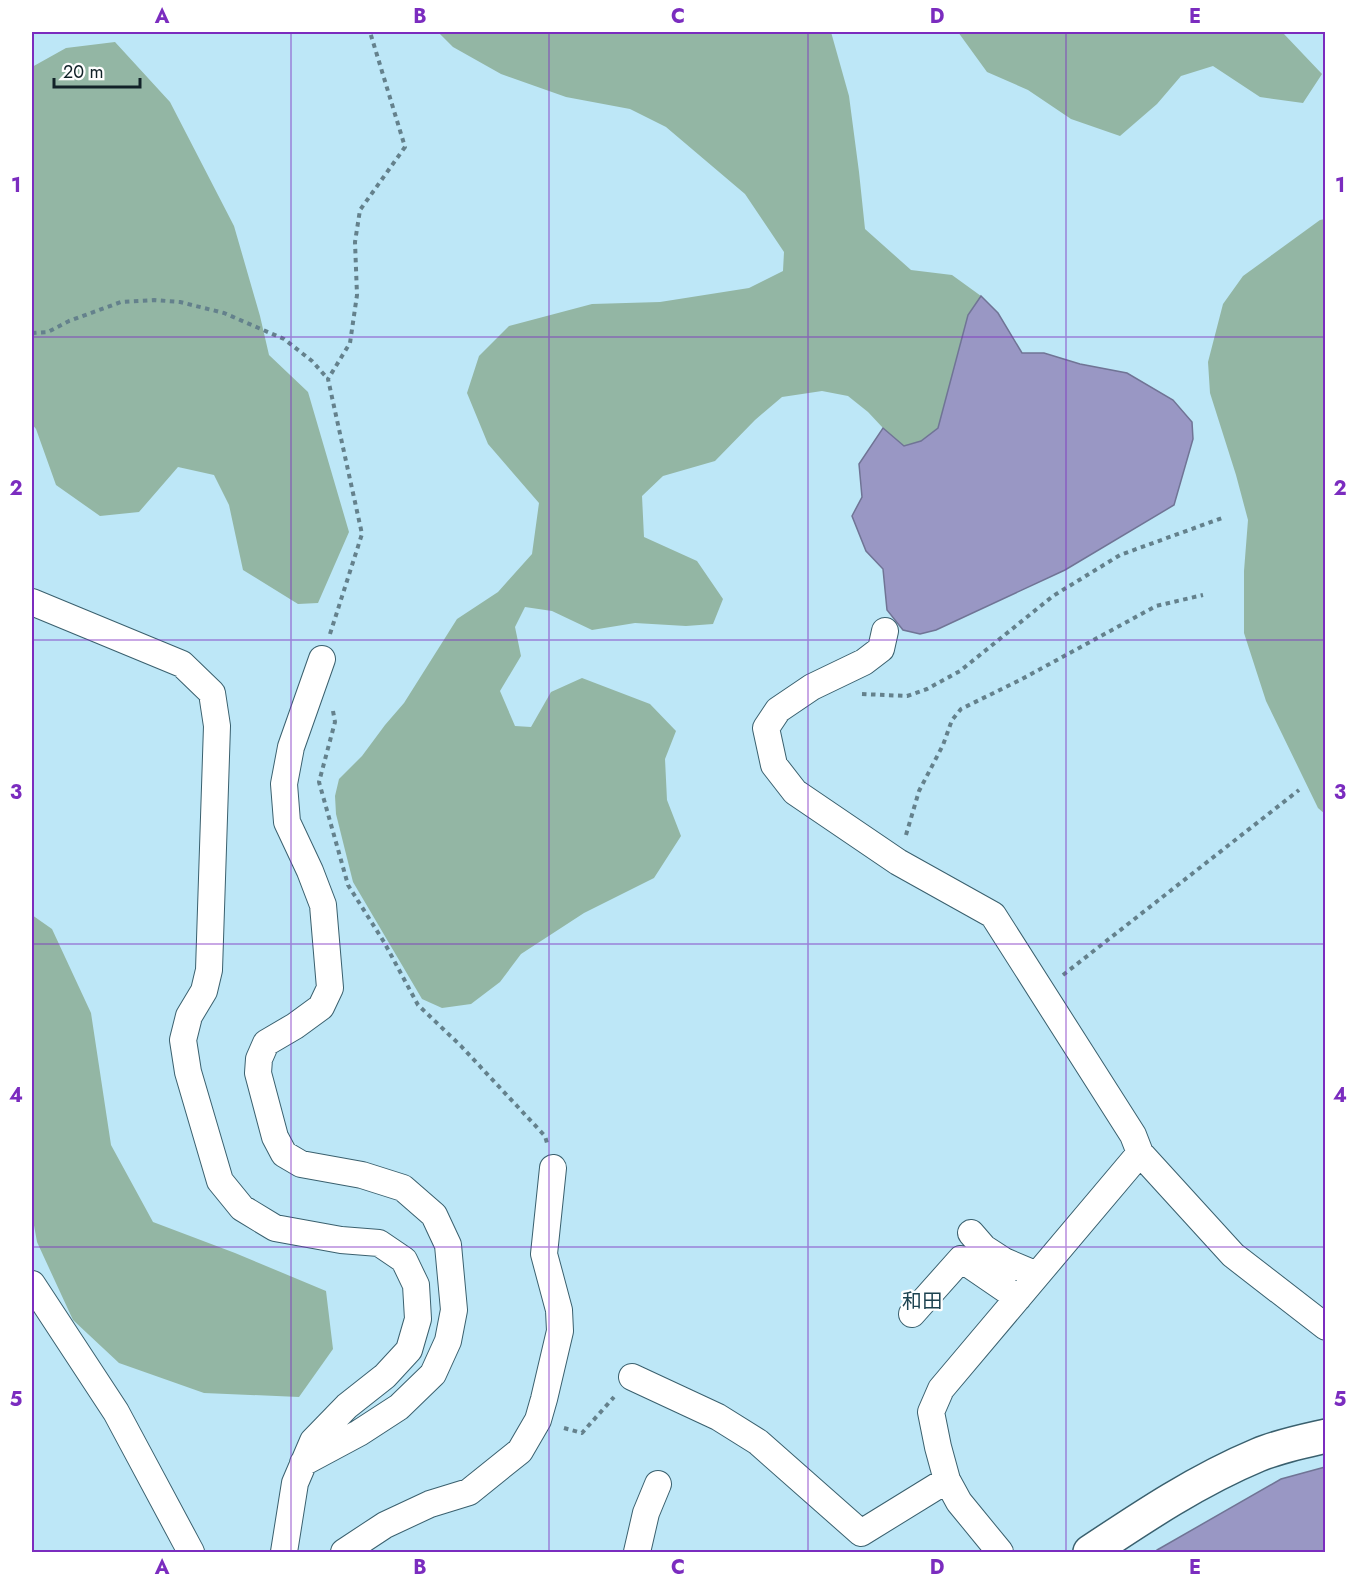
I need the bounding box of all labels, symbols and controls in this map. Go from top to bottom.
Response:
text: A [154,2,170,31]
text: B [413,2,427,31]
text: C [671,2,685,31]
text: D [930,2,944,31]
text: E [1189,2,1201,31]
scale bar [54,51,140,89]
text: 20 m [63,59,103,85]
text: 1 [11,171,21,200]
text: 1 [1335,171,1345,200]
text: 2 [9,474,23,503]
text: 2 [1333,474,1347,503]
text: 3 [10,778,22,807]
text: 3 [1334,778,1346,807]
text: 4 [9,1081,23,1110]
text: 4 [1333,1081,1347,1110]
district label: 和田 [902,1287,942,1316]
text: 5 [10,1385,23,1414]
text: 5 [1334,1385,1347,1414]
text: A [154,1553,170,1582]
text: B [413,1553,427,1582]
text: C [671,1553,685,1582]
text: D [930,1553,944,1582]
text: E [1189,1553,1201,1582]

